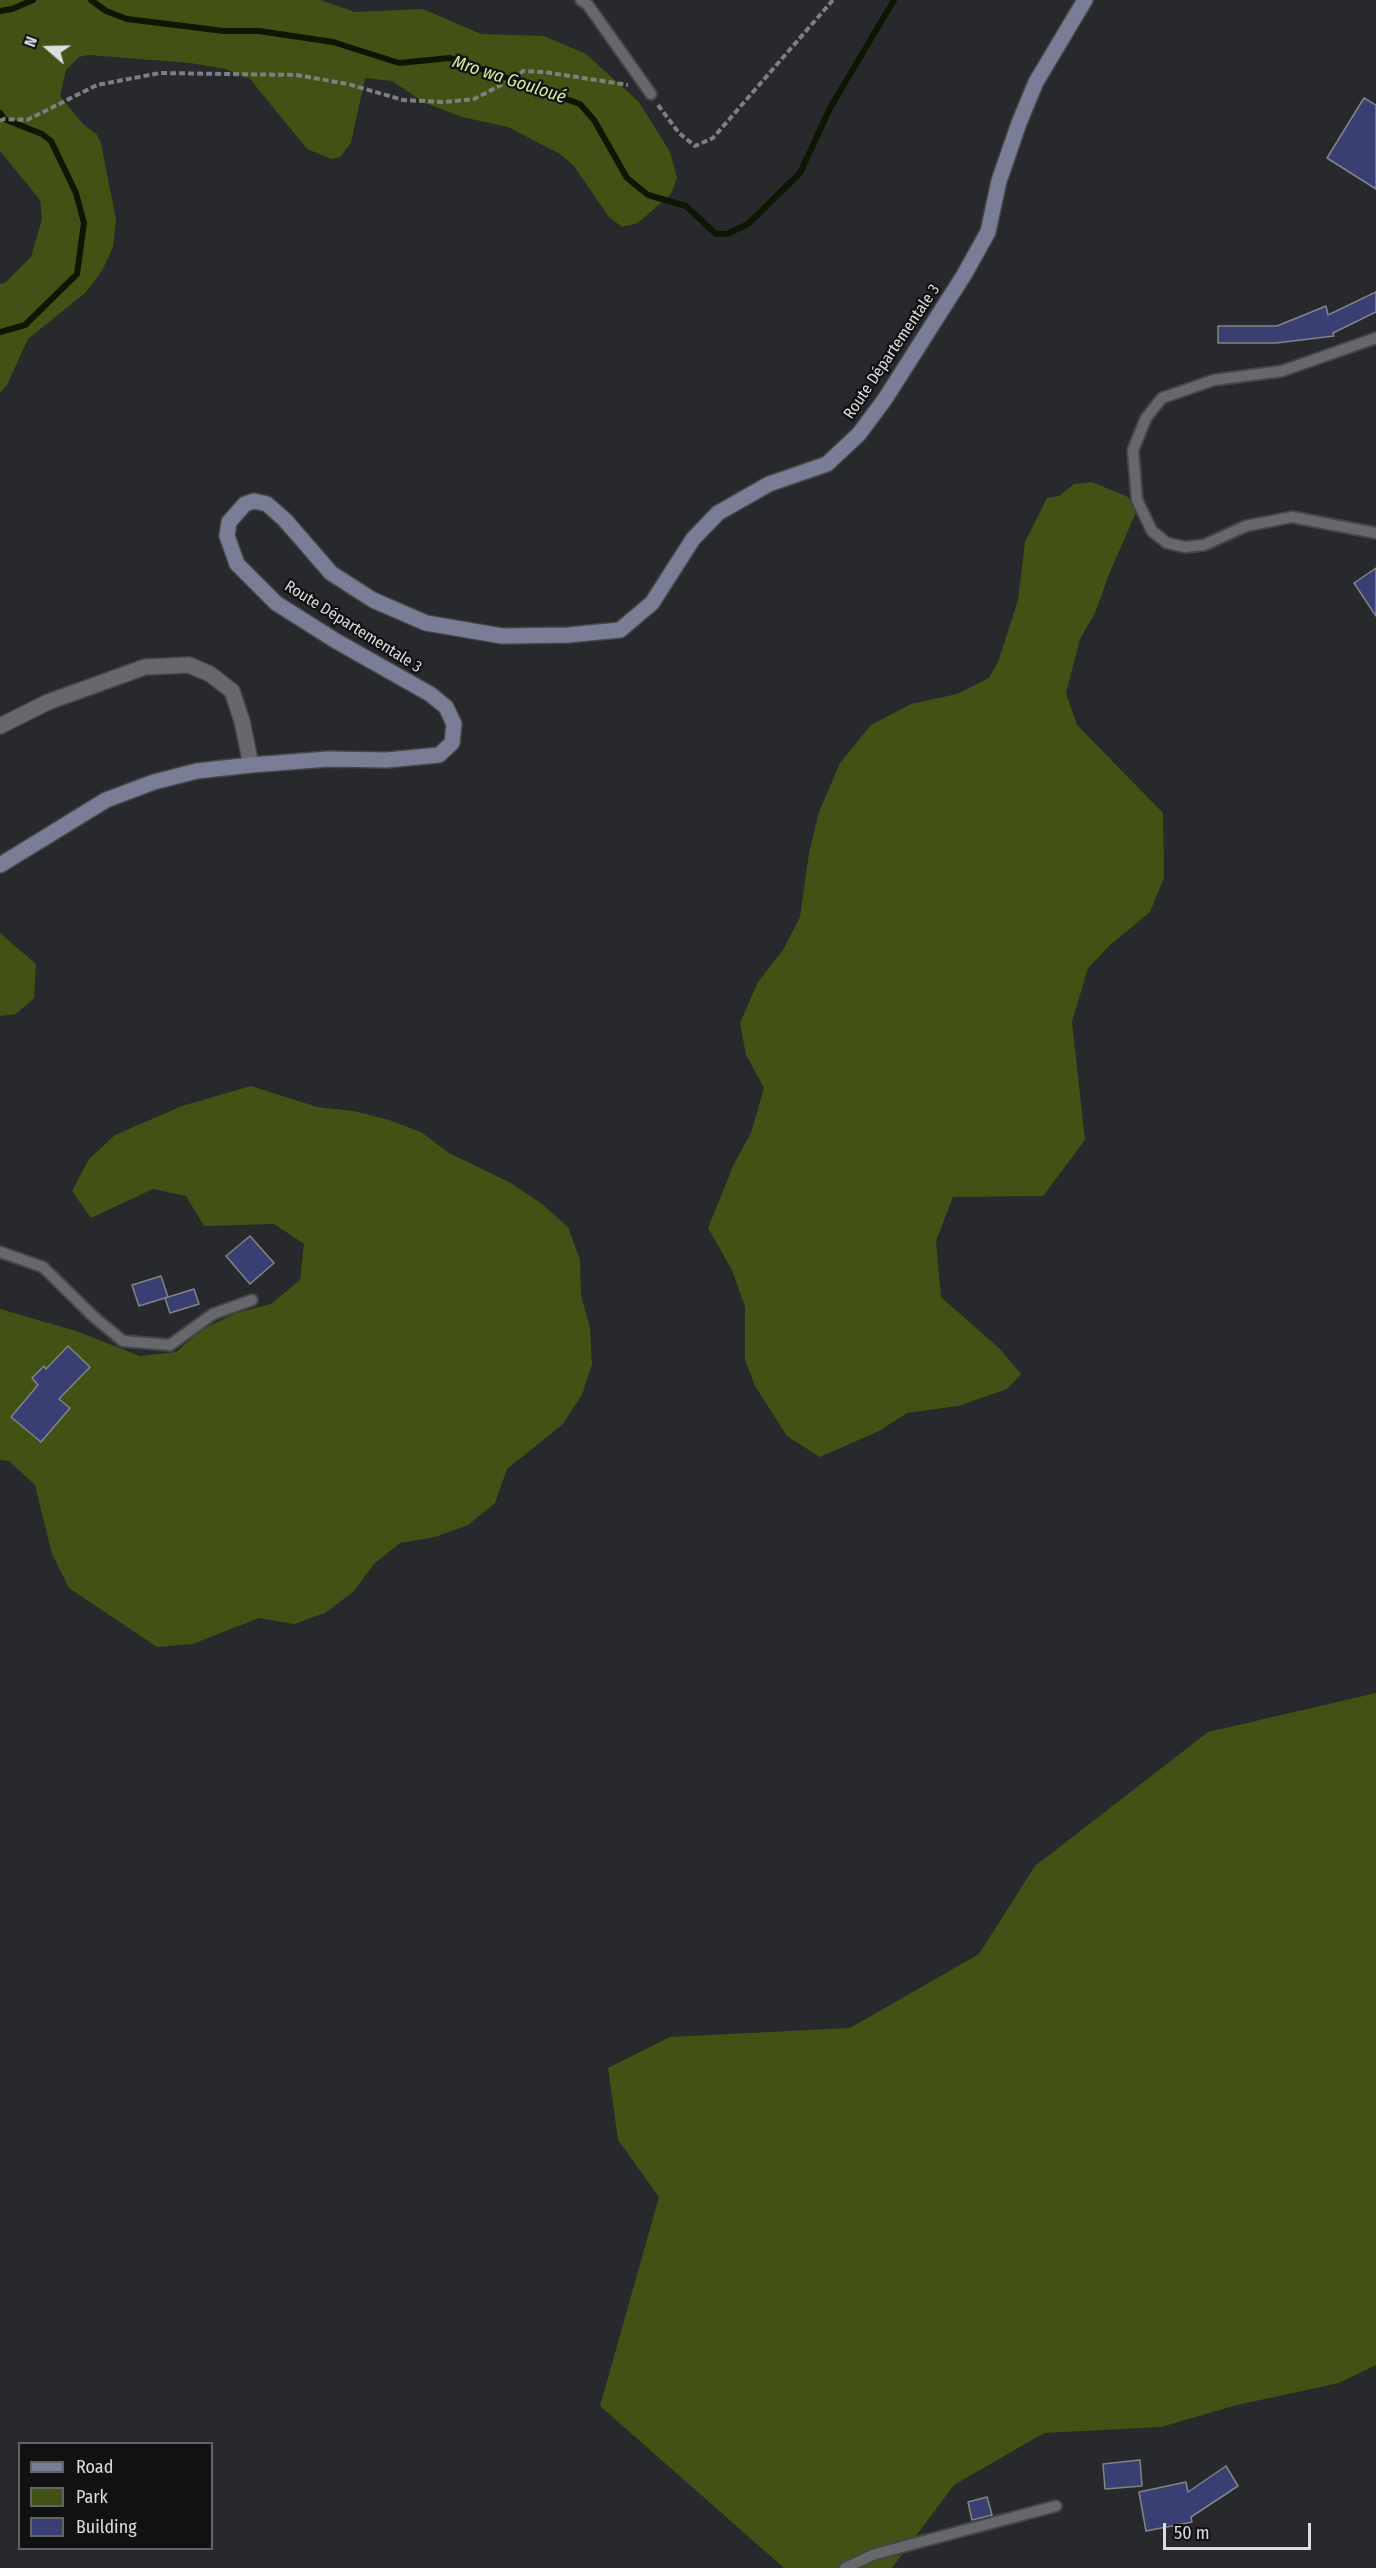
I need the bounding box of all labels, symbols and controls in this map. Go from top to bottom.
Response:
north arrow [18,18,78,78]
text: N [20,34,41,49]
water label: Mro wa Gouloué [449,51,569,109]
street label: Route Départementale 3 [840,281,944,423]
street label: Route Départementale 3 [281,577,425,677]
legend [18,2442,213,2550]
text: Road [76,2456,113,2478]
text: Park [76,2486,108,2508]
scale bar [1166,2511,1314,2549]
text: Building [76,2516,137,2538]
text: 50 m [1174,2522,1210,2544]

